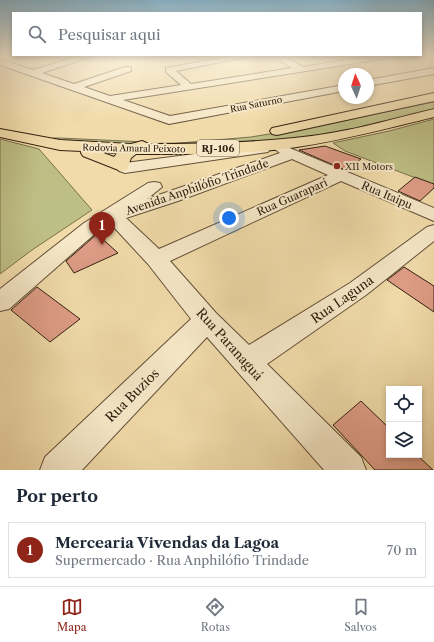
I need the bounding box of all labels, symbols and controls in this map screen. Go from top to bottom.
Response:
search box [12,12,422,56]
icon: search [26,23,48,45]
text: Pesquisar aqui [58,25,161,44]
north arrow [338,68,374,104]
street label: Rua Saturno [229,93,283,114]
road number: RJ-106 [197,140,239,156]
street label: Rodovia Amaral Peixoto [82,142,186,154]
street label: Avenida Anphilófio Trindade [123,156,270,218]
marker: X11 Motors [332,161,342,171]
place label: X11 Motors [344,161,393,172]
street label: Rua Guarapari [255,175,330,219]
street label: Rua Itaipu [359,178,415,212]
your location [219,208,239,228]
pin: 1 [89,212,115,245]
street label: Rua Laguna [308,271,377,326]
street label: Rua Paranaguá [193,304,267,384]
street label: Rua Buzios [102,365,162,425]
map controls [386,386,422,458]
button: locate [386,386,422,422]
button: layers [386,422,422,458]
text: Por perto [16,486,98,506]
text: Mercearia Vivendas da Lagoa [55,533,279,552]
text: 1 [27,542,33,558]
text: 70 m [387,542,417,558]
text: Supermercado · Rua Anphilófio Trindade [55,552,309,568]
tab: Mapa [57,596,87,634]
tab: Rotas [201,596,230,634]
tab: Salvos [344,596,377,634]

